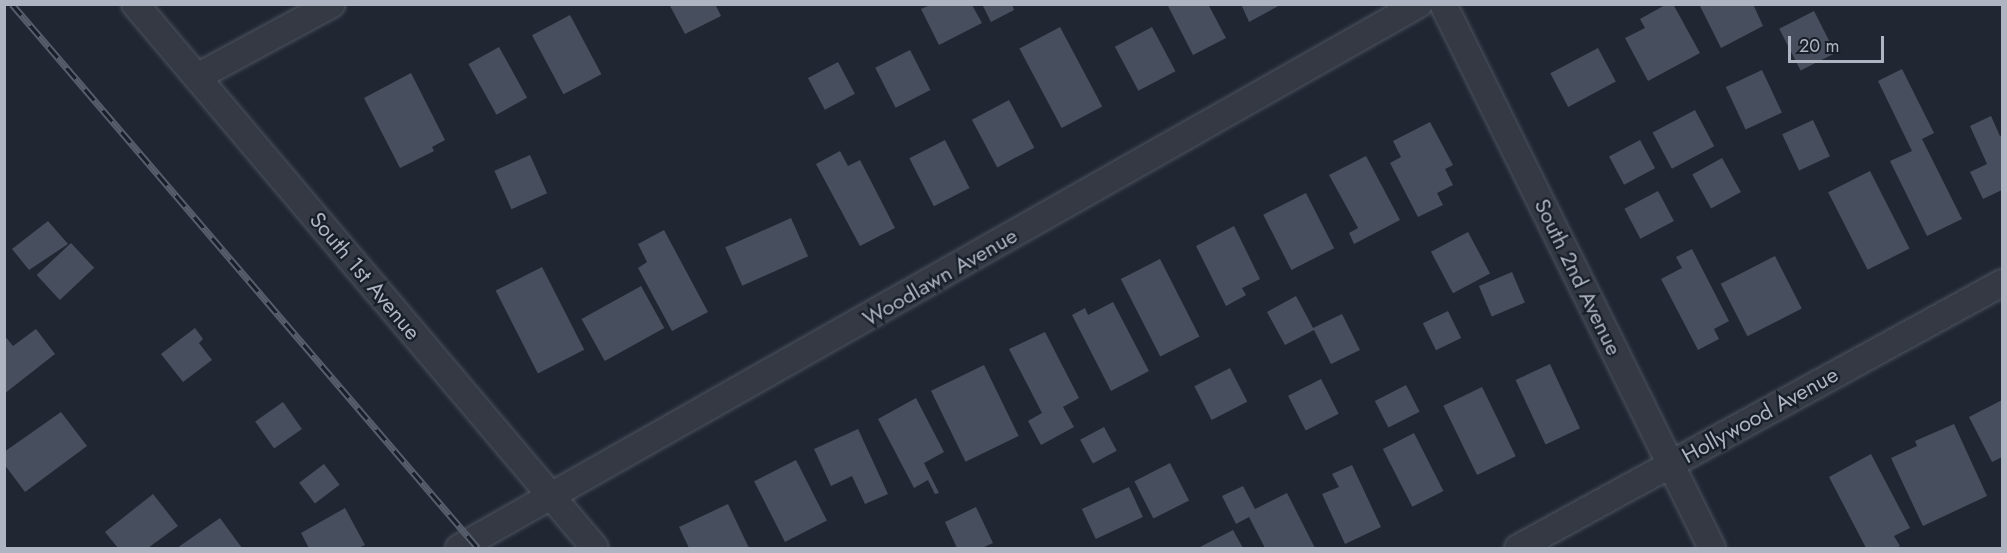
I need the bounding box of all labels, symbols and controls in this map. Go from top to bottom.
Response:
scale bar [1791,24,1887,62]
text: 20 m [1799,33,1839,59]
street label: South 2nd Avenue [1529,194,1627,360]
street label: South 1st Avenue [304,207,426,345]
street label: Woodlawn Avenue [858,222,1022,332]
street label: Hollywood Avenue [1677,361,1843,469]

